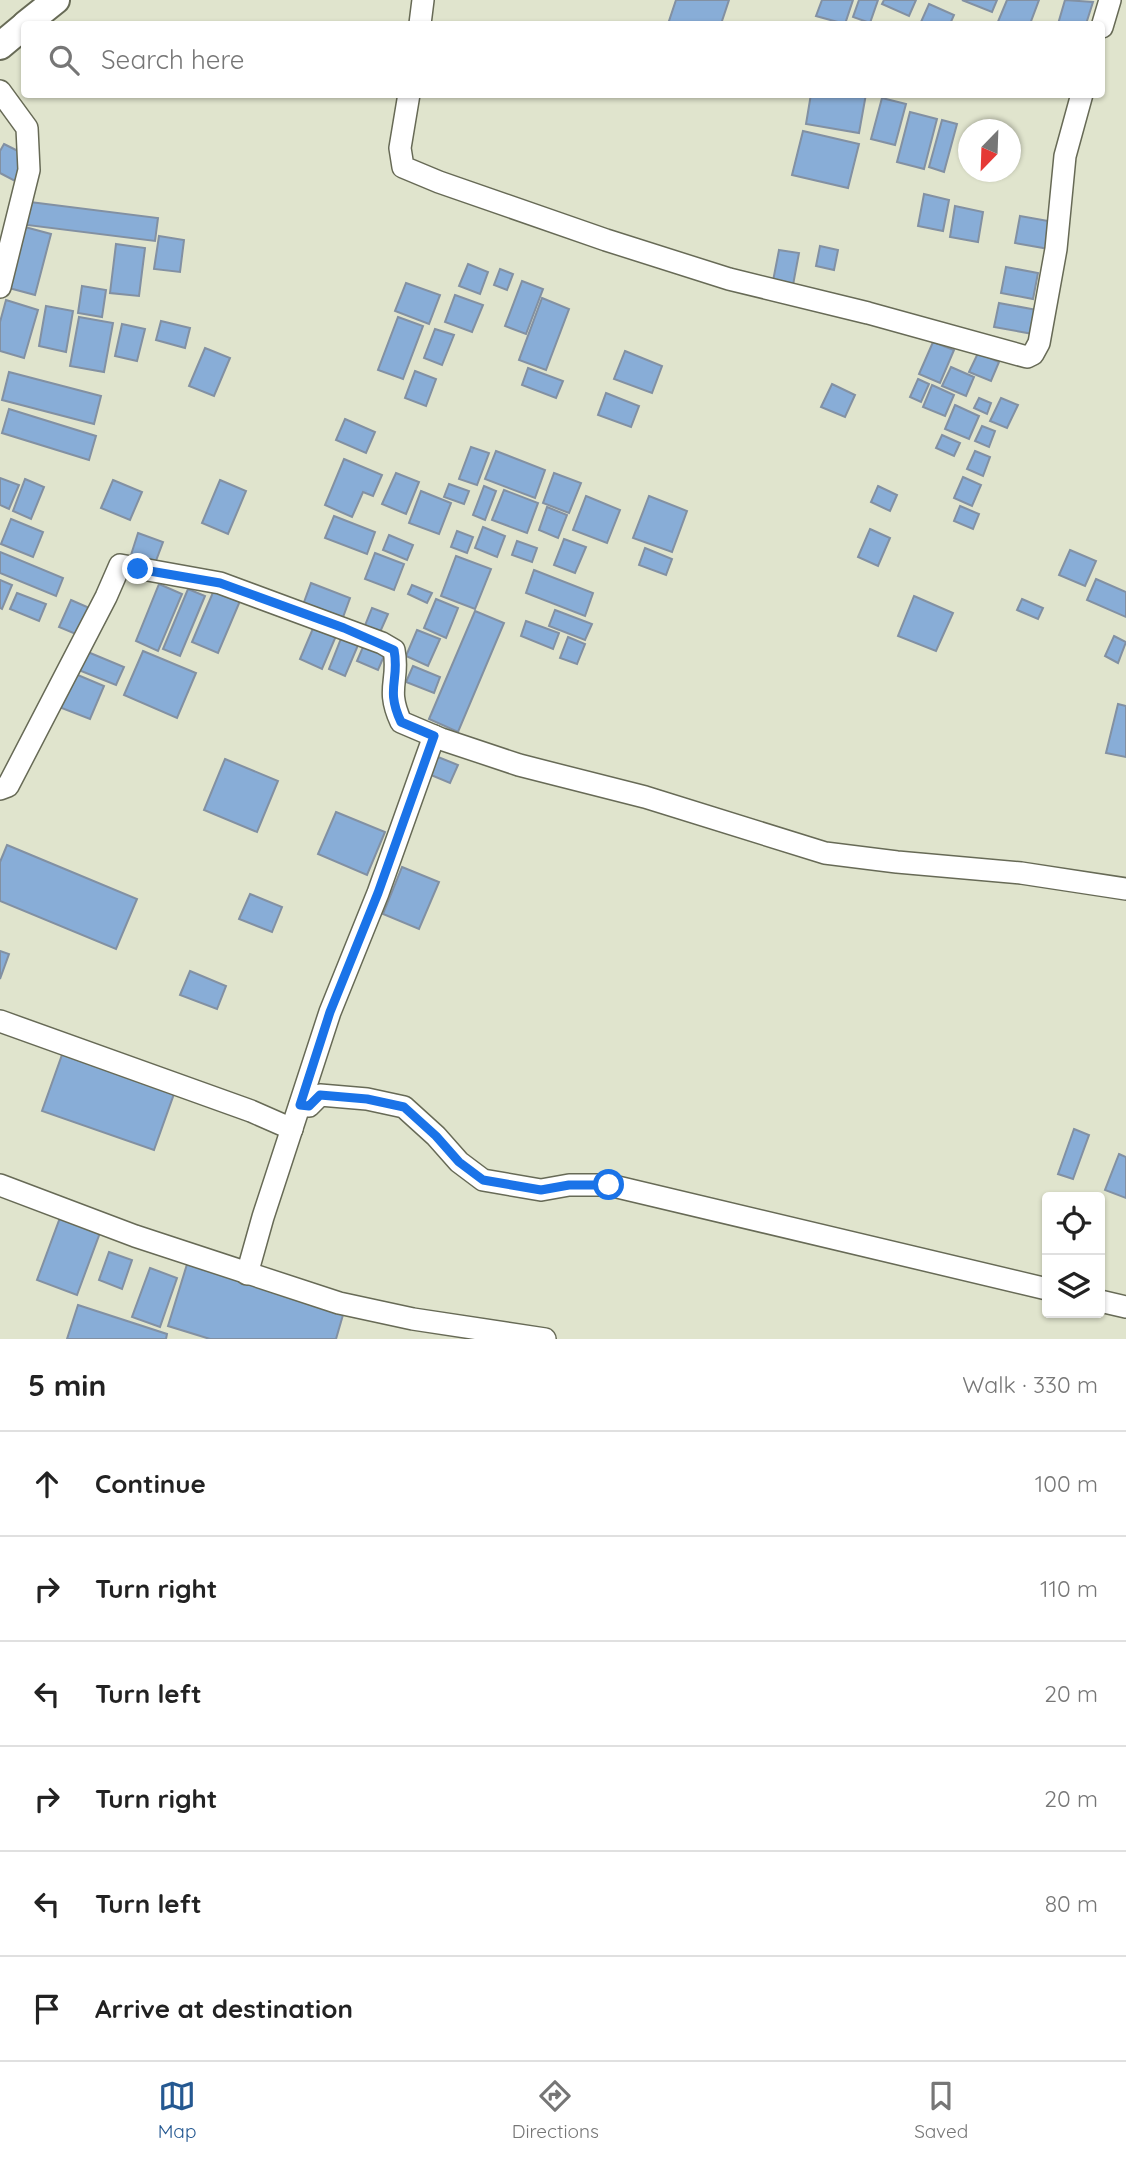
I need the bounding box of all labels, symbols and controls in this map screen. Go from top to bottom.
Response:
search box [21,21,1105,98]
icon: search [45,41,83,79]
text: Search here [101,43,245,76]
north arrow [958,119,1021,182]
route end [122,553,153,584]
route start [593,1169,624,1200]
map controls [1042,1192,1105,1318]
button: locate [1042,1192,1105,1255]
button: layers [1042,1255,1105,1318]
text: 5 min [28,1366,106,1404]
text: Walk · 330 m [962,1370,1098,1399]
icon: ahead [28,1465,66,1503]
text: Continue [95,1467,206,1500]
text: 100 m [1035,1469,1098,1498]
icon: right [28,1570,66,1608]
text: Turn right [95,1572,217,1605]
text: 110 m [1040,1574,1098,1603]
icon: left [28,1675,66,1713]
text: Turn left [95,1677,202,1710]
text: 20 m [1044,1679,1098,1708]
icon: right [28,1780,66,1818]
text: Turn right [95,1782,217,1815]
text: 20 m [1044,1784,1098,1813]
icon: left [28,1885,66,1923]
text: Turn left [95,1887,202,1920]
text: 80 m [1045,1889,1098,1918]
icon: arrive [28,1990,66,2028]
text: Arrive at destination [95,1992,353,2025]
tab: Map [158,2077,196,2143]
tab: Directions [512,2077,599,2143]
tab: Saved [914,2077,968,2143]

